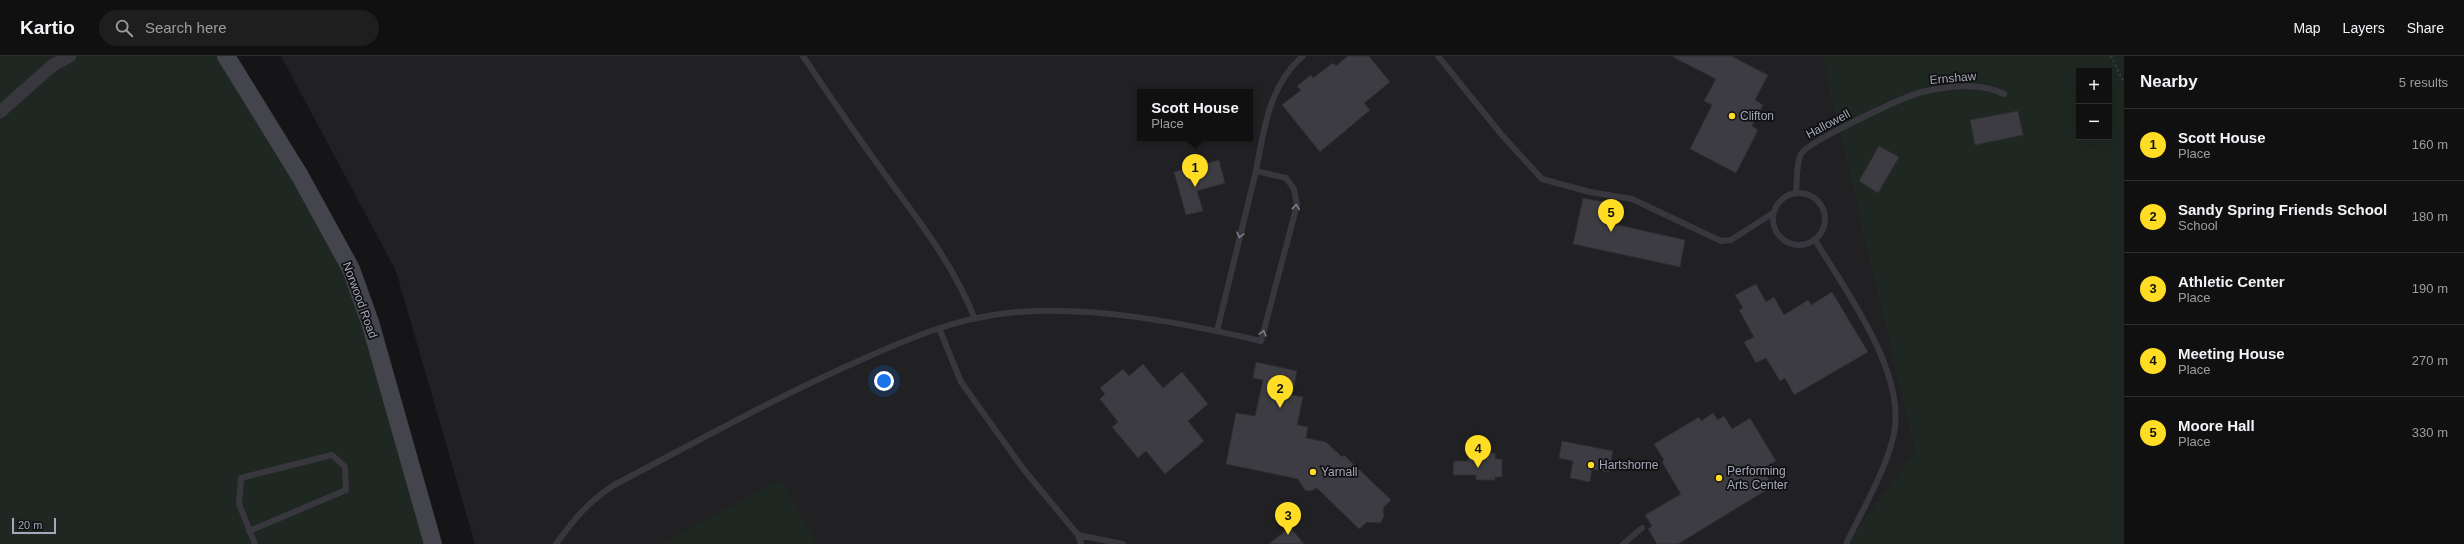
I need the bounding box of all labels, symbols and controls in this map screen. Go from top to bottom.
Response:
search box [99,10,379,46]
text: Kartio [20,17,75,38]
icon: search [113,17,135,39]
text: Search here [145,19,227,36]
text: Map [2293,20,2321,36]
text: Layers [2343,20,2385,36]
text: Share [2407,20,2444,36]
map controls [2076,68,2112,140]
button: + [2076,68,2112,104]
street label: Ernshaw [1929,69,1977,87]
text: Nearby [2140,72,2198,91]
text: 5 results [2399,75,2448,90]
popup [1137,89,1253,141]
text: Scott House [1151,99,1239,116]
button: − [2076,104,2112,140]
street label: Hallowell [1804,107,1852,141]
place label: Clifton [1740,109,1774,123]
marker: Clifton [1727,111,1737,121]
text: Place [1151,116,1184,131]
text: Scott House [2178,129,2266,146]
text: 1 [2149,137,2157,152]
text: 160 m [2412,137,2448,152]
text: Place [2178,146,2211,161]
pin: 1 [1182,154,1208,187]
pin: 5 [1598,199,1624,232]
text: Sandy Spring Friends School [2178,201,2387,218]
one-way arrow [1291,204,1300,211]
text: 2 [2149,209,2157,224]
text: 180 m [2412,209,2448,224]
text: School [2178,218,2218,233]
one-way arrow [1236,232,1244,238]
street label: Norwood Road [340,260,380,340]
text: Athletic Center [2178,273,2285,290]
text: 3 [2149,281,2157,296]
text: 190 m [2412,281,2448,296]
text: Place [2178,290,2211,305]
one-way arrow [1258,330,1267,337]
text: Meeting House [2178,345,2285,362]
text: 4 [2149,353,2157,368]
text: 270 m [2412,353,2448,368]
text: Place [2178,362,2211,377]
your location [874,371,894,391]
pin: 2 [1267,375,1293,408]
text: Moore Hall [2178,417,2255,434]
text: 5 [2149,425,2157,440]
text: 330 m [2412,425,2448,440]
text: Place [2178,434,2211,449]
pin: 4 [1465,435,1491,468]
place label: Hartshorne [1599,458,1659,472]
marker: Hartshorne [1586,460,1596,470]
place label: Performing Arts Center [1727,464,1788,492]
place label: Yarnall [1321,465,1357,479]
marker: Yarnall [1308,467,1318,477]
marker: Performing Arts Center [1714,473,1724,483]
pin: 3 [1275,502,1301,535]
scale bar [12,516,56,535]
text: 20 m [18,519,42,531]

